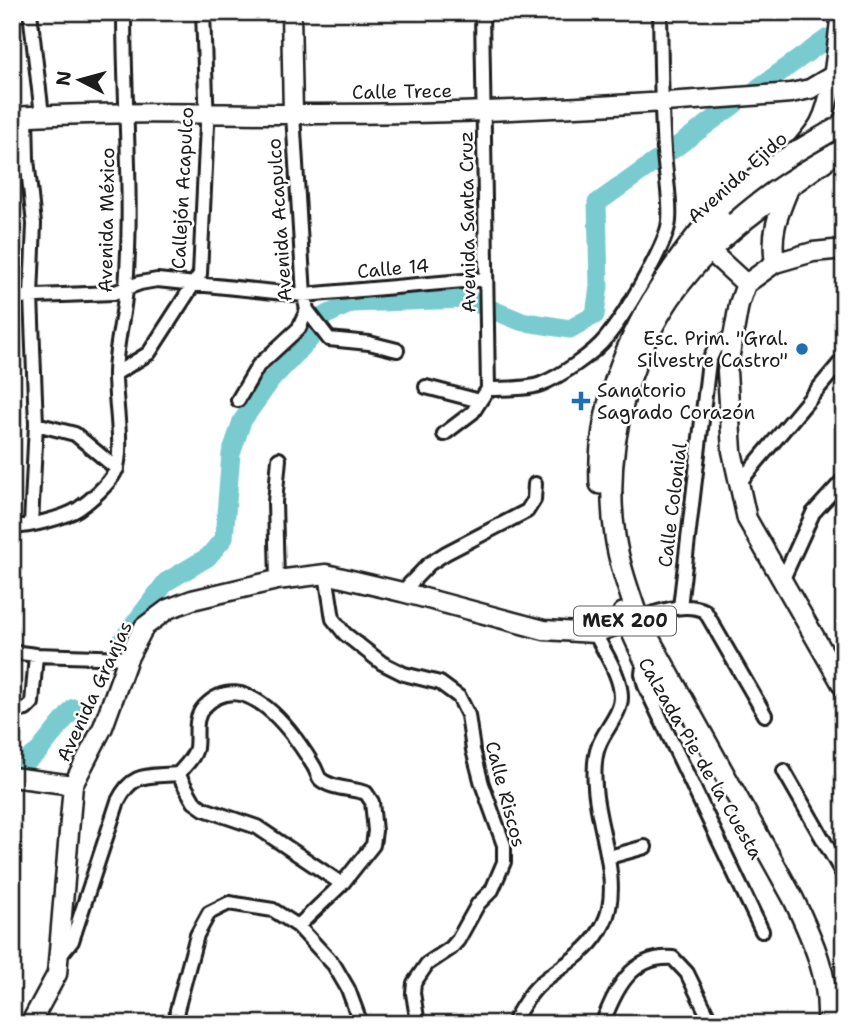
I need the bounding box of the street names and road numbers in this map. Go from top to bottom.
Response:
street label: Calle Trece [352,78,452,105]
street label: Callejón Acapulco [166,106,199,270]
street label: Avenida Ejido [682,126,793,229]
street label: Avenida Santa Cruz [453,131,482,313]
street label: Avenida Acapulco [261,137,298,303]
street label: Avenida México [93,147,120,293]
street label: Calle 14 [356,253,430,284]
street label: Calle Colonial [652,441,693,569]
road number: MEX 200 [574,606,676,636]
street label: Avenida Granjas [51,617,138,766]
street label: Calzada Pie de la Cuesta [632,653,769,864]
street label: Calle Riscos [479,738,532,850]

